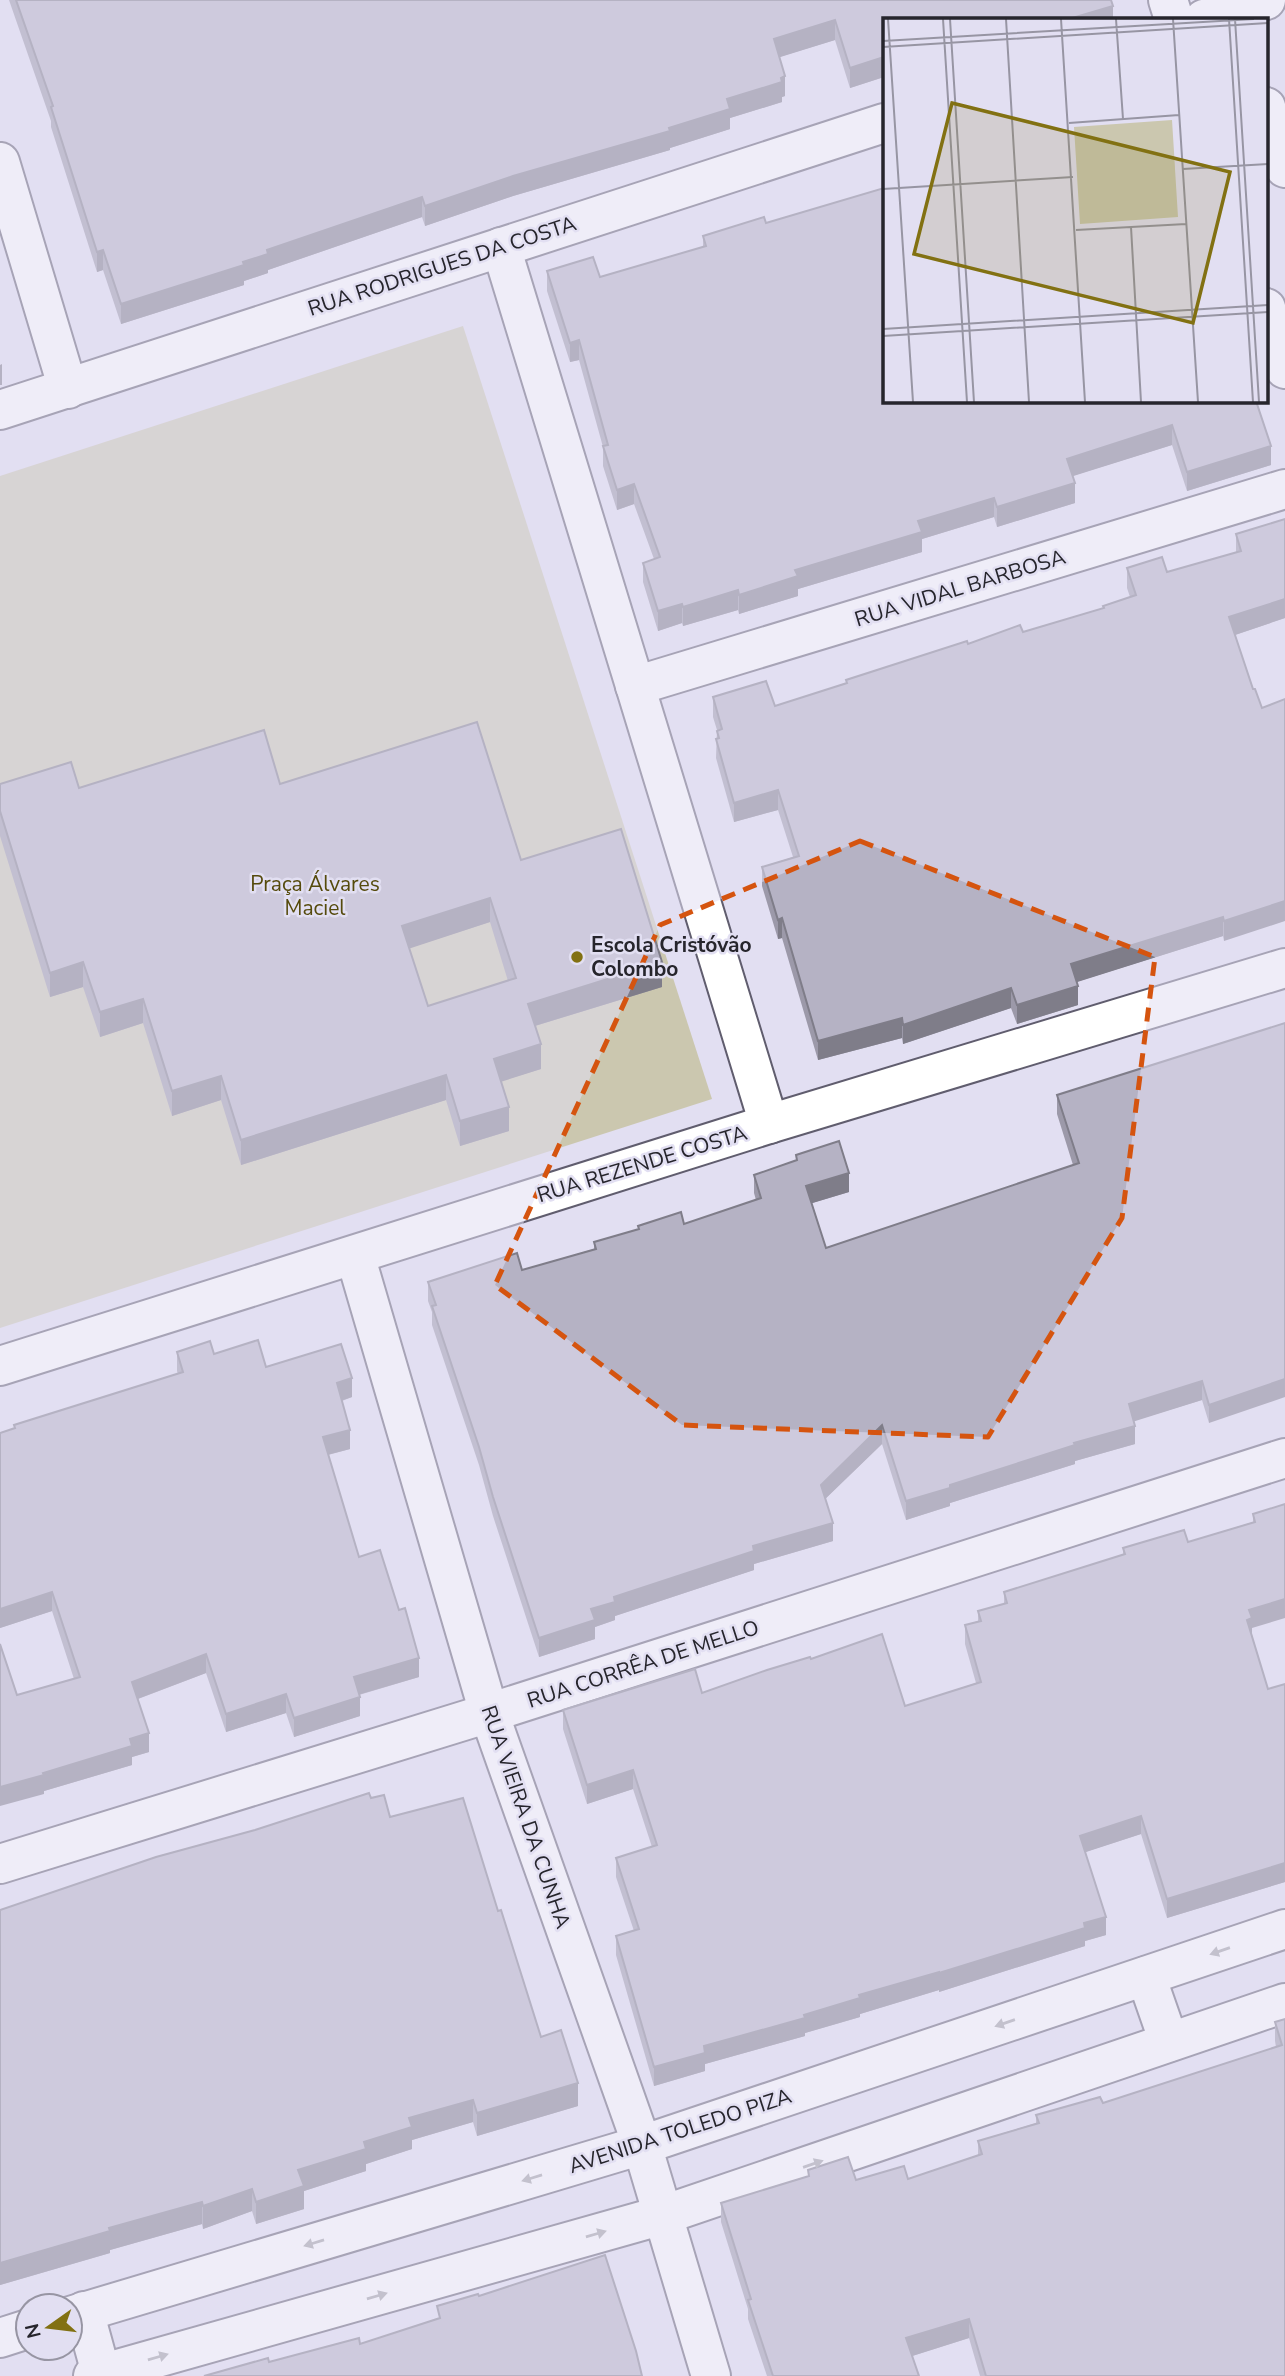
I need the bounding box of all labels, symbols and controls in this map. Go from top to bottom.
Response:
inset map [883,18,1268,402]
street label: RUA RODRIGUES DA COSTA [304,209,580,323]
street label: RUA VIDAL BARBOSA [851,543,1069,633]
park label: Praça Álvares Maciel [250,870,380,922]
place label: Escola Cristóvão Colombo [591,931,752,983]
marker: Escola Cristóvão Colombo [569,949,585,965]
street label: RUA REZENDE COSTA [534,1119,750,1209]
street label: RUA CORRÊA DE MELLO [524,1613,762,1715]
street label: RUA VIEIRA DA CUNHA [475,1702,577,1932]
one-way arrow [1210,1946,1231,1957]
one-way arrow [994,2018,1015,2029]
street label: AVENIDA TOLEDO PIZA [565,2082,795,2180]
one-way arrow [802,2158,823,2169]
one-way arrow [522,2173,543,2183]
one-way arrow [586,2228,607,2238]
one-way arrow [304,2238,325,2248]
one-way arrow [367,2290,388,2300]
north arrow [14,2292,84,2362]
text: N [19,2321,48,2341]
one-way arrow [148,2352,169,2362]

